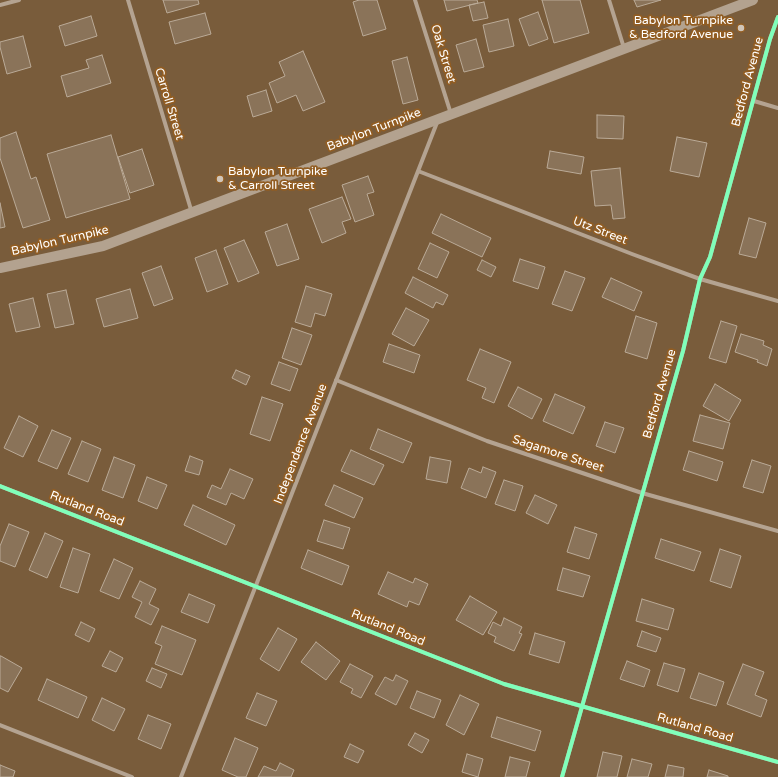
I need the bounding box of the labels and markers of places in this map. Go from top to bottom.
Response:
place label: Babylon Turnpike & Bedford Avenue [629,14,733,42]
marker: Babylon Turnpike & Bedford Avenue [736,23,746,33]
place label: Babylon Turnpike & Carroll Street [228,165,327,193]
marker: Babylon Turnpike & Carroll Street [215,174,225,184]

